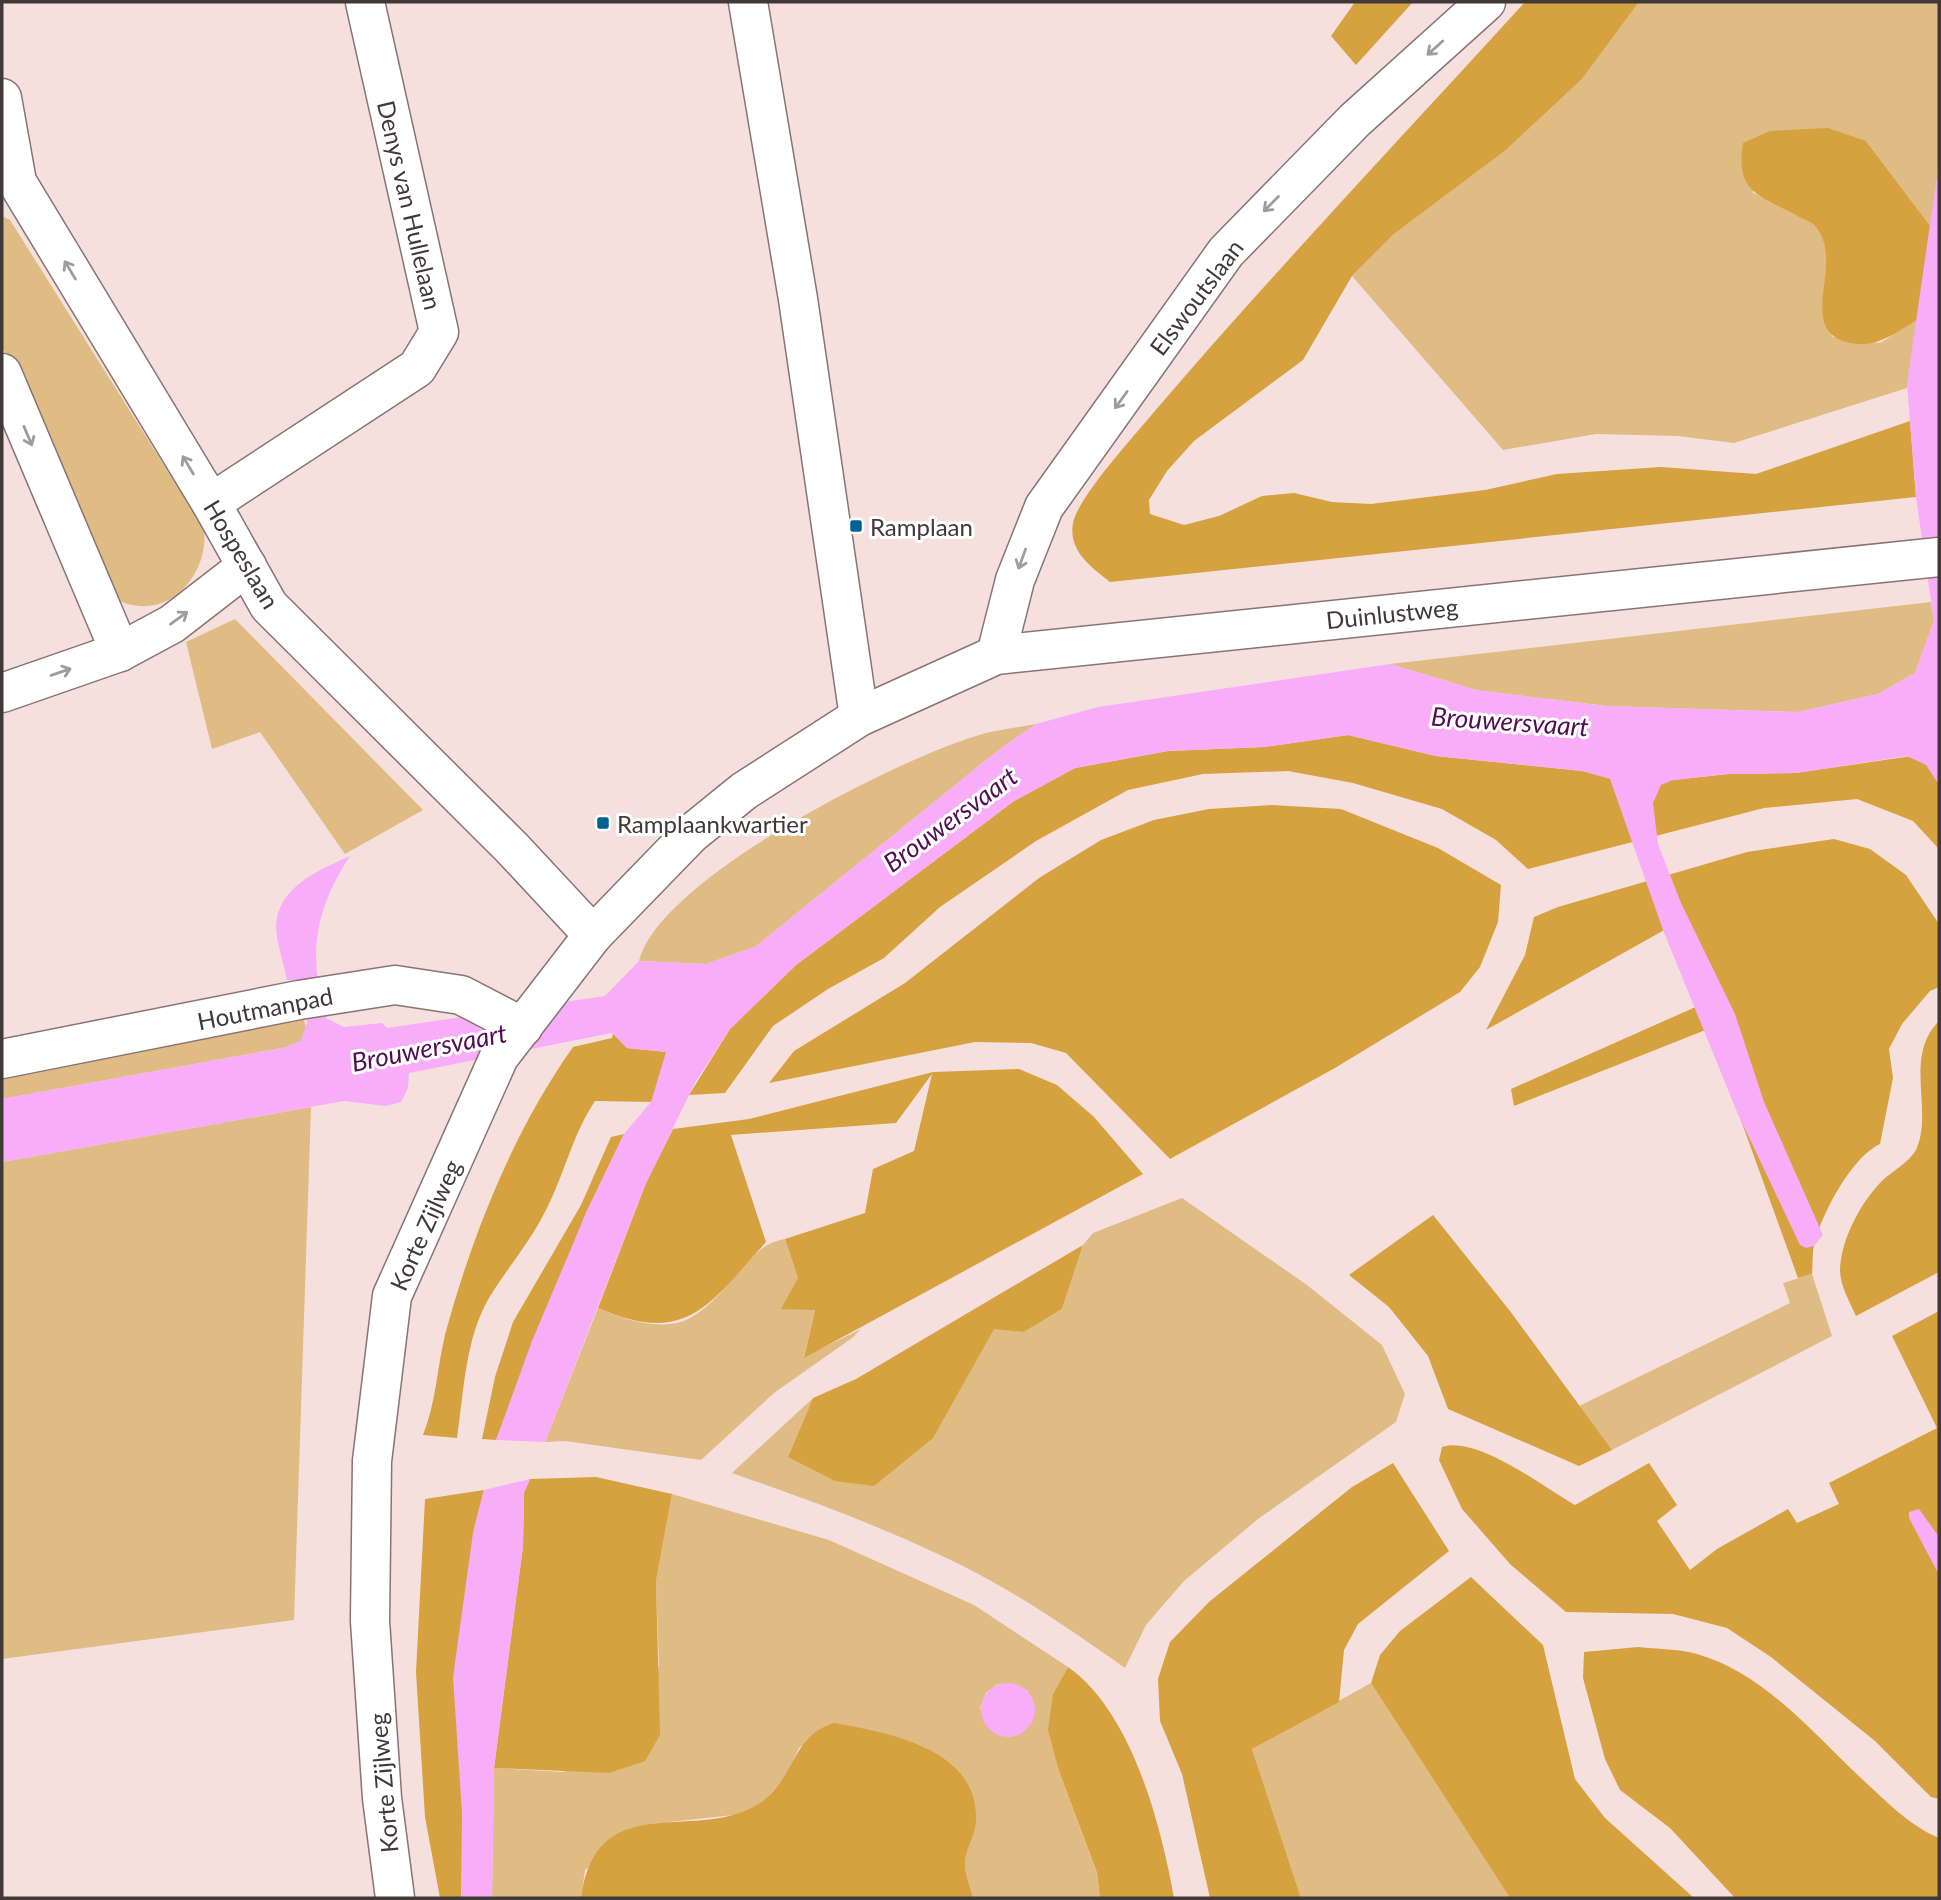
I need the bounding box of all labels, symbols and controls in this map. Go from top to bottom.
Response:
one-way arrow [1427,39,1444,56]
street label: Denys van Hullelaan [372,98,448,312]
one-way arrow [1262,196,1279,213]
street label: Elswoutslaan [1143,233,1249,361]
one-way arrow [63,261,77,281]
one-way arrow [1114,390,1128,409]
one-way arrow [23,425,36,446]
one-way arrow [181,455,195,475]
street label: Hospeslaan [198,495,286,613]
place label: Ramplaan [870,512,973,541]
marker: Ramplaan [848,518,864,534]
one-way arrow [1015,547,1028,569]
street label: Duinlustweg [1325,592,1459,634]
one-way arrow [170,611,189,626]
one-way arrow [49,665,71,678]
water label: Brouwersvaart [1430,700,1590,742]
water label: Brouwersvaart [877,760,1023,878]
place label: Ramplaankwartier [617,809,808,838]
marker: Ramplaankwartier [595,815,611,831]
street label: Houtmanpad [195,981,335,1035]
water label: Brouwersvaart [348,1016,510,1078]
street label: Korte Zijlweg [383,1155,467,1295]
street label: Korte Zijlweg [362,1712,404,1854]

